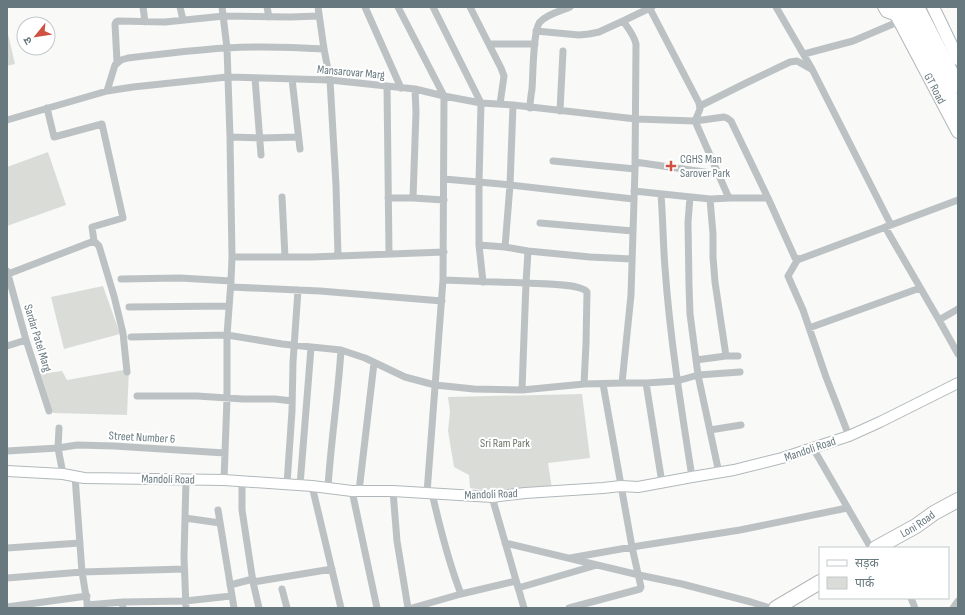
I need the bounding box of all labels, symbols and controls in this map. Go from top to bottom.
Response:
north arrow [16,16,56,56]
text: उ [20,34,35,47]
street label: Mansarovar Marg [316,62,386,83]
street label: GT Road [920,71,949,107]
place label: CGHS Man Sarover Park [680,152,731,181]
marker: CGHS Man Sarover Park [665,160,677,172]
street label: Sardar Patel Marg [20,303,55,374]
street label: Street Number 6 [108,428,176,447]
street label: Mandoli Road [782,434,838,465]
park label: Sri Ram Park [480,436,530,451]
street label: Mandoli Road [141,472,195,487]
street label: Mandoli Road [464,486,518,503]
street label: Loni Road [898,508,938,541]
legend [819,547,949,599]
text: सड़क [855,556,880,571]
text: पार्क [855,576,875,591]

